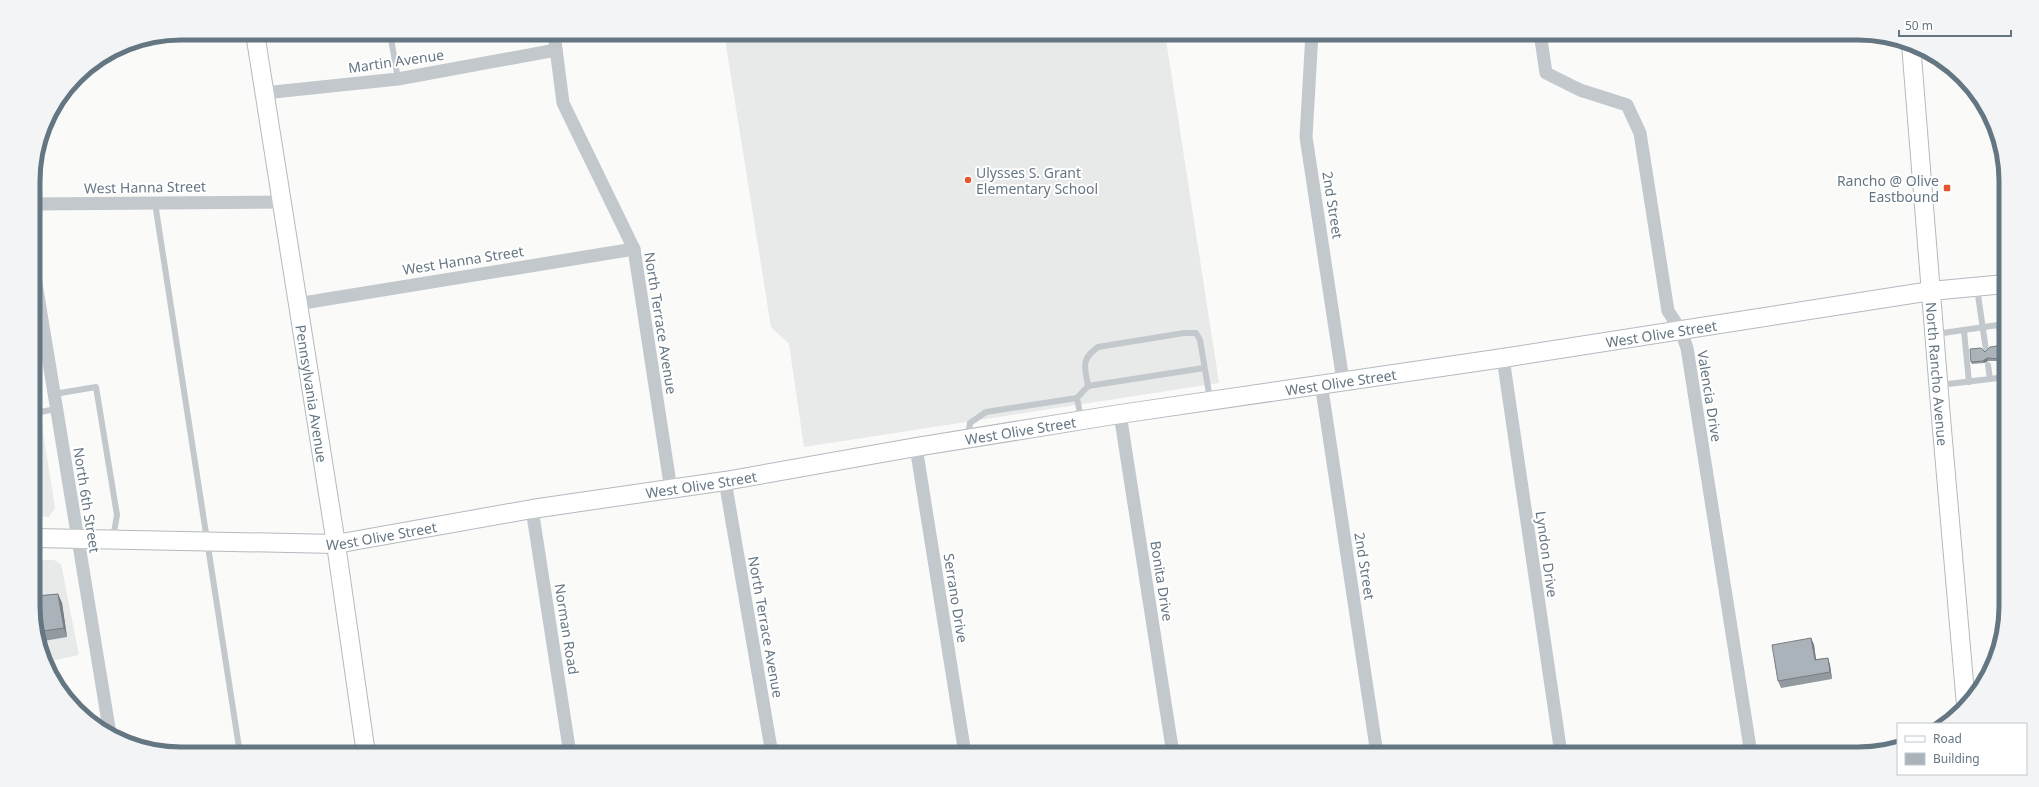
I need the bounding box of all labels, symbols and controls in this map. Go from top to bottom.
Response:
scale bar [1899,12,2011,38]
text: 50 m [1905,17,1933,34]
street label: Martin Avenue [347,45,445,77]
place label: Ulysses S. Grant Elementary School [976,163,1098,198]
street label: 2nd Street [1318,170,1348,240]
place label: Rancho @ Olive Eastbound [1837,171,1939,206]
marker: Ulysses S. Grant Elementary School [963,175,973,185]
street label: West Hanna Street [84,176,206,198]
marker: Rancho @ Olive Eastbound [1942,183,1952,193]
street label: West Hanna Street [401,241,525,279]
street label: North Terrace Avenue [640,251,682,395]
street label: North Rancho Avenue [1922,301,1953,447]
street label: West Olive Street [1604,315,1718,351]
street label: Pennsylvania Avenue [292,323,332,464]
street label: Valencia Drive [1693,349,1727,443]
street label: West Olive Street [1284,364,1398,399]
street label: West Olive Street [964,412,1077,448]
street label: North 6th Street [69,446,105,554]
street label: West Olive Street [644,466,758,502]
street label: Lyndon Drive [1532,510,1562,599]
street label: West Olive Street [326,517,438,554]
street label: 2nd Street [1350,531,1380,601]
street label: Bonita Drive [1146,540,1178,623]
street label: Serrano Drive [940,552,972,644]
street label: North Terrace Avenue [744,555,788,699]
street label: Norman Road [550,582,584,676]
legend [1897,723,2027,775]
text: Road [1933,730,1962,747]
text: Building [1933,750,1980,767]

